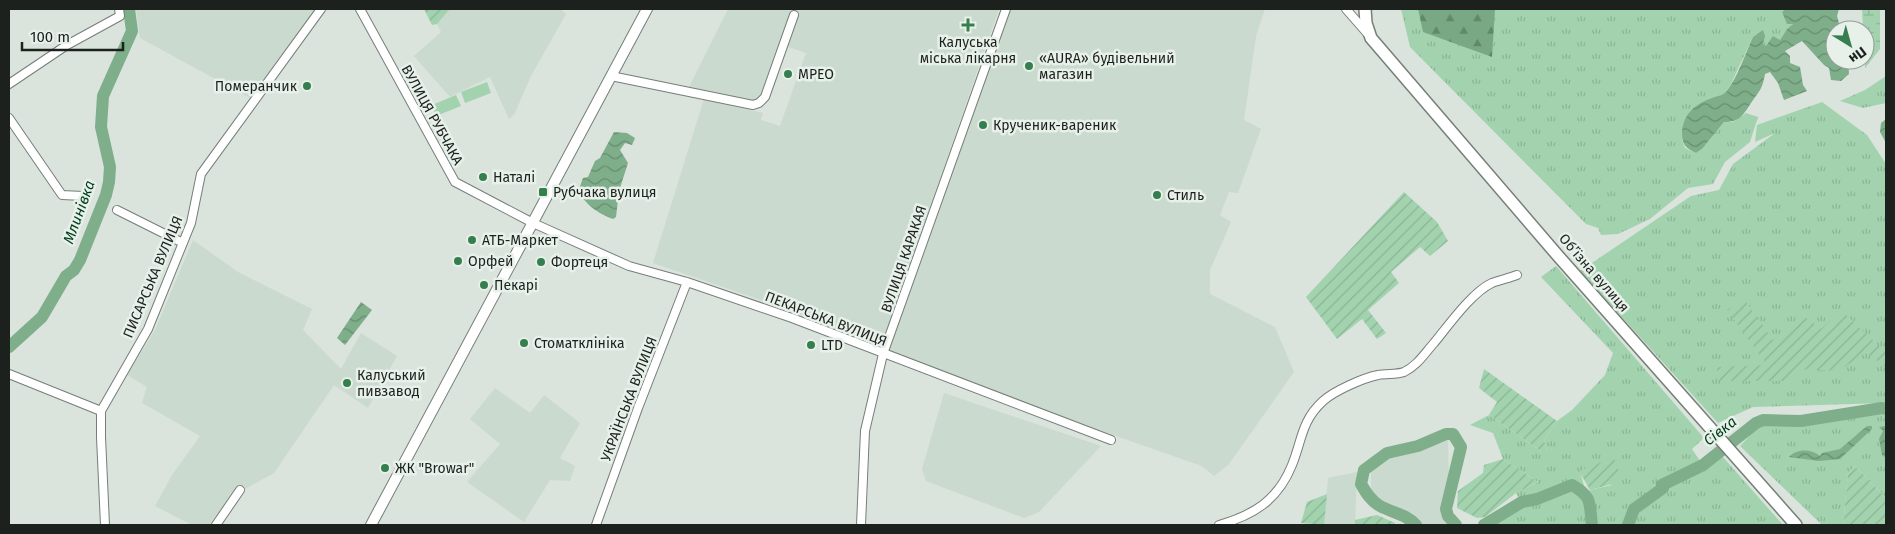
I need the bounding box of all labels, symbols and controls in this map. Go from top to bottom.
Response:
marker: Калуська міська лікарня [961,18,975,32]
scale bar [22,20,124,52]
north arrow [1825,20,1875,70]
text: 100 m [30,28,70,46]
place label: Калуська міська лікарня [920,34,1016,67]
text: Пн [1845,43,1870,67]
place label: «AURA» будівельний магазин [1039,50,1175,83]
marker: «AURA» будівельний магазин [1023,60,1035,72]
street label: ВУЛИЦЯ РУБЧАКА [397,62,467,168]
place label: МРЕО [798,66,834,83]
marker: МРЕО [782,68,794,80]
place label: Померанчик [215,78,298,95]
marker: Померанчик [301,80,313,92]
place label: Крученик-вареник [993,117,1117,134]
marker: Крученик-вареник [977,119,989,131]
place label: Наталі [493,169,535,186]
marker: Наталі [477,171,489,183]
water label: Млинівка [59,178,99,246]
place label: Рубчака вулиця [553,184,657,201]
marker: Рубчака вулиця [537,186,549,198]
place label: Стиль [1167,187,1204,204]
marker: Стиль [1151,189,1163,201]
street label: ВУЛИЦЯ КАРАКАЯ [878,203,930,315]
street label: ПИСАРСЬКА ВУЛИЦЯ [120,213,186,341]
street label: Обʼїзна вулиця [1555,230,1633,316]
place label: АТБ-Маркет [482,232,559,249]
marker: АТБ-Маркет [466,234,478,246]
place label: Орфей [468,253,513,270]
place label: Фортеця [551,254,608,271]
marker: Орфей [452,255,464,267]
marker: Фортеця [535,256,547,268]
place label: Пекарі [494,277,538,294]
marker: Пекарі [478,279,490,291]
street label: ПЕКАРСЬКА ВУЛИЦЯ [763,288,889,350]
street label: УКРАЇНСЬКА ВУЛИЦЯ [597,334,661,464]
place label: Стоматклініка [534,335,625,352]
marker: Стоматклініка [518,337,530,349]
place label: LTD [821,337,843,354]
marker: LTD [805,339,817,351]
place label: Калуський пивзавод [357,367,426,400]
marker: Калуський пивзавод [341,377,353,389]
water label: Сівка [1700,413,1740,449]
place label: ЖК "Browar" [395,460,474,477]
marker: ЖК "Browar" [379,462,391,474]

